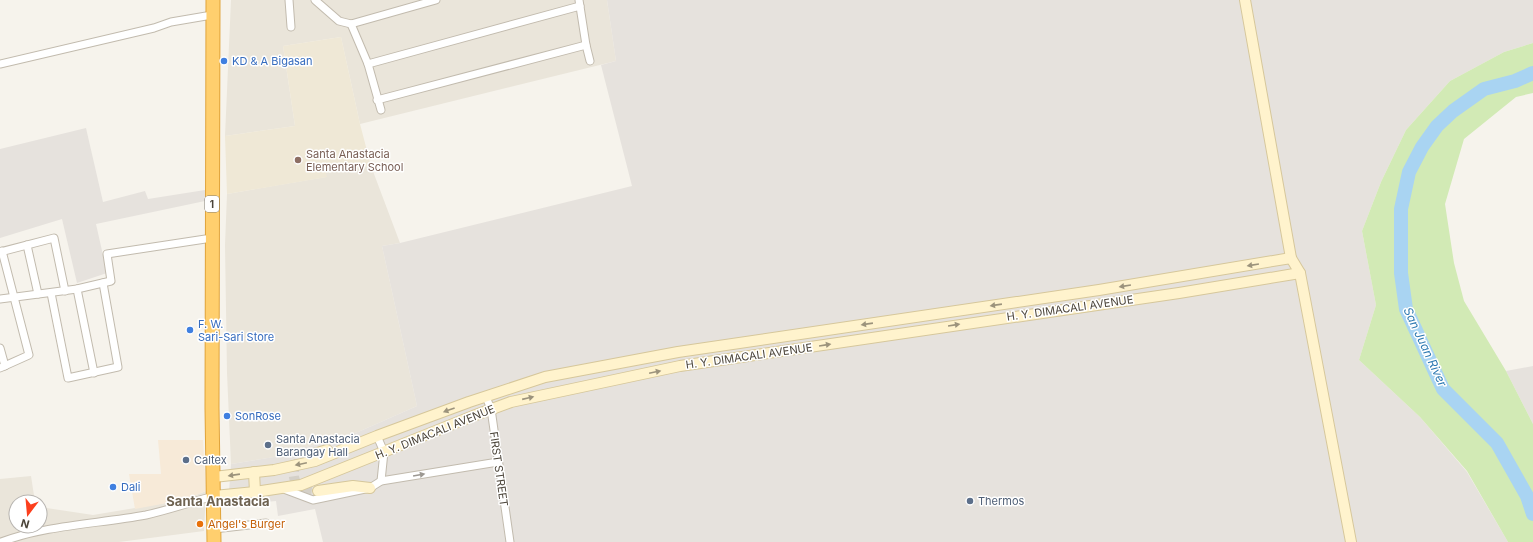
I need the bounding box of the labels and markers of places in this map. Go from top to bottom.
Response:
place label: KD & A Bigasan [232,54,313,68]
marker: KD & A Bigasan [219,56,229,66]
place label: Santa Anastacia Elementary School [306,147,403,174]
marker: Santa Anastacia Elementary School [293,155,303,165]
place label: F. W. Sari-Sari Store [198,317,274,344]
marker: F. W. Sari-Sari Store [185,325,195,335]
place label: SonRose [235,409,281,423]
marker: SonRose [222,411,232,421]
place label: Santa Anastacia Barangay Hall [276,432,360,459]
marker: Santa Anastacia Barangay Hall [263,440,273,450]
place label: Caltex [194,453,227,467]
marker: Caltex [181,455,191,465]
place label: Dali [121,480,140,494]
marker: Dali [108,482,118,492]
place label: Thermos [978,494,1025,508]
marker: Thermos [965,496,975,506]
place label: Angel's Burger [208,517,285,531]
marker: Angel's Burger [195,519,205,529]

